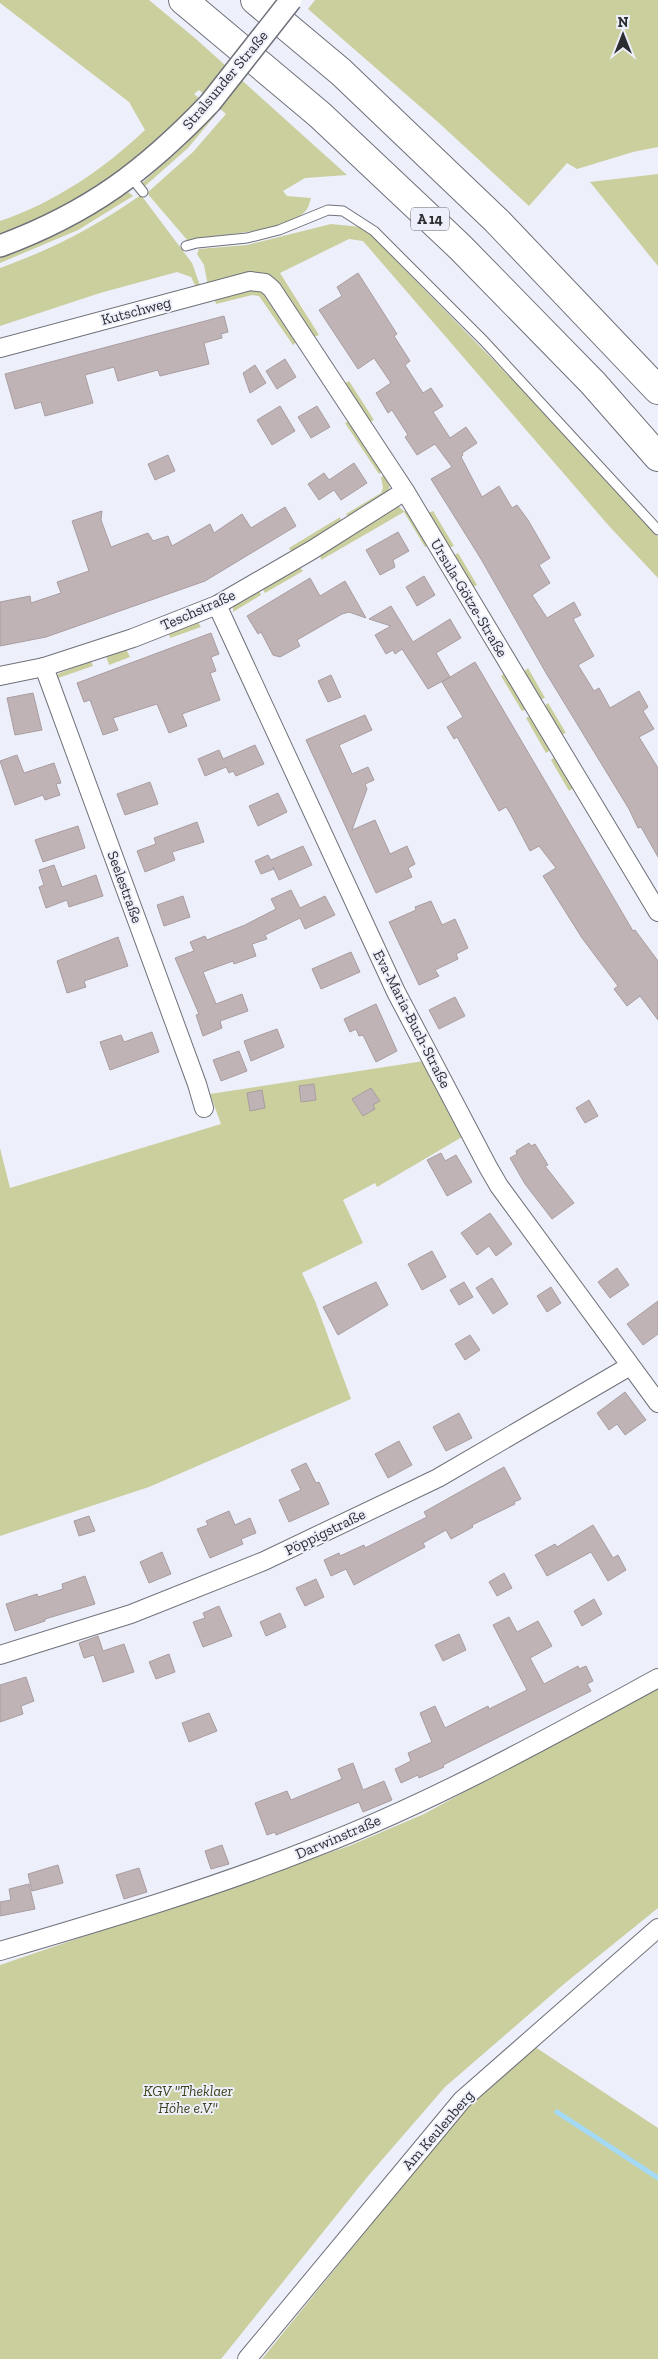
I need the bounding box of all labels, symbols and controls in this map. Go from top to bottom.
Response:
north arrow [598,10,648,60]
text: N [618,14,629,31]
street label: Stralsunder Straße [178,27,272,133]
road number: A 14 [411,208,449,230]
street label: Kutschweg [99,293,173,329]
street label: Ursula-Götze-Straße [427,536,511,660]
street label: Teschstraße [158,586,238,634]
street label: Seelestraße [104,848,146,926]
street label: Eva-Maria-Buch-Straße [369,947,455,1091]
street label: Pöppigstraße [282,1505,368,1559]
street label: Darwinstraße [293,1811,383,1863]
park label: KGV "Theklaer Höhe e.V." [143,2082,234,2117]
street label: Am Keulenberg [398,2086,478,2174]

